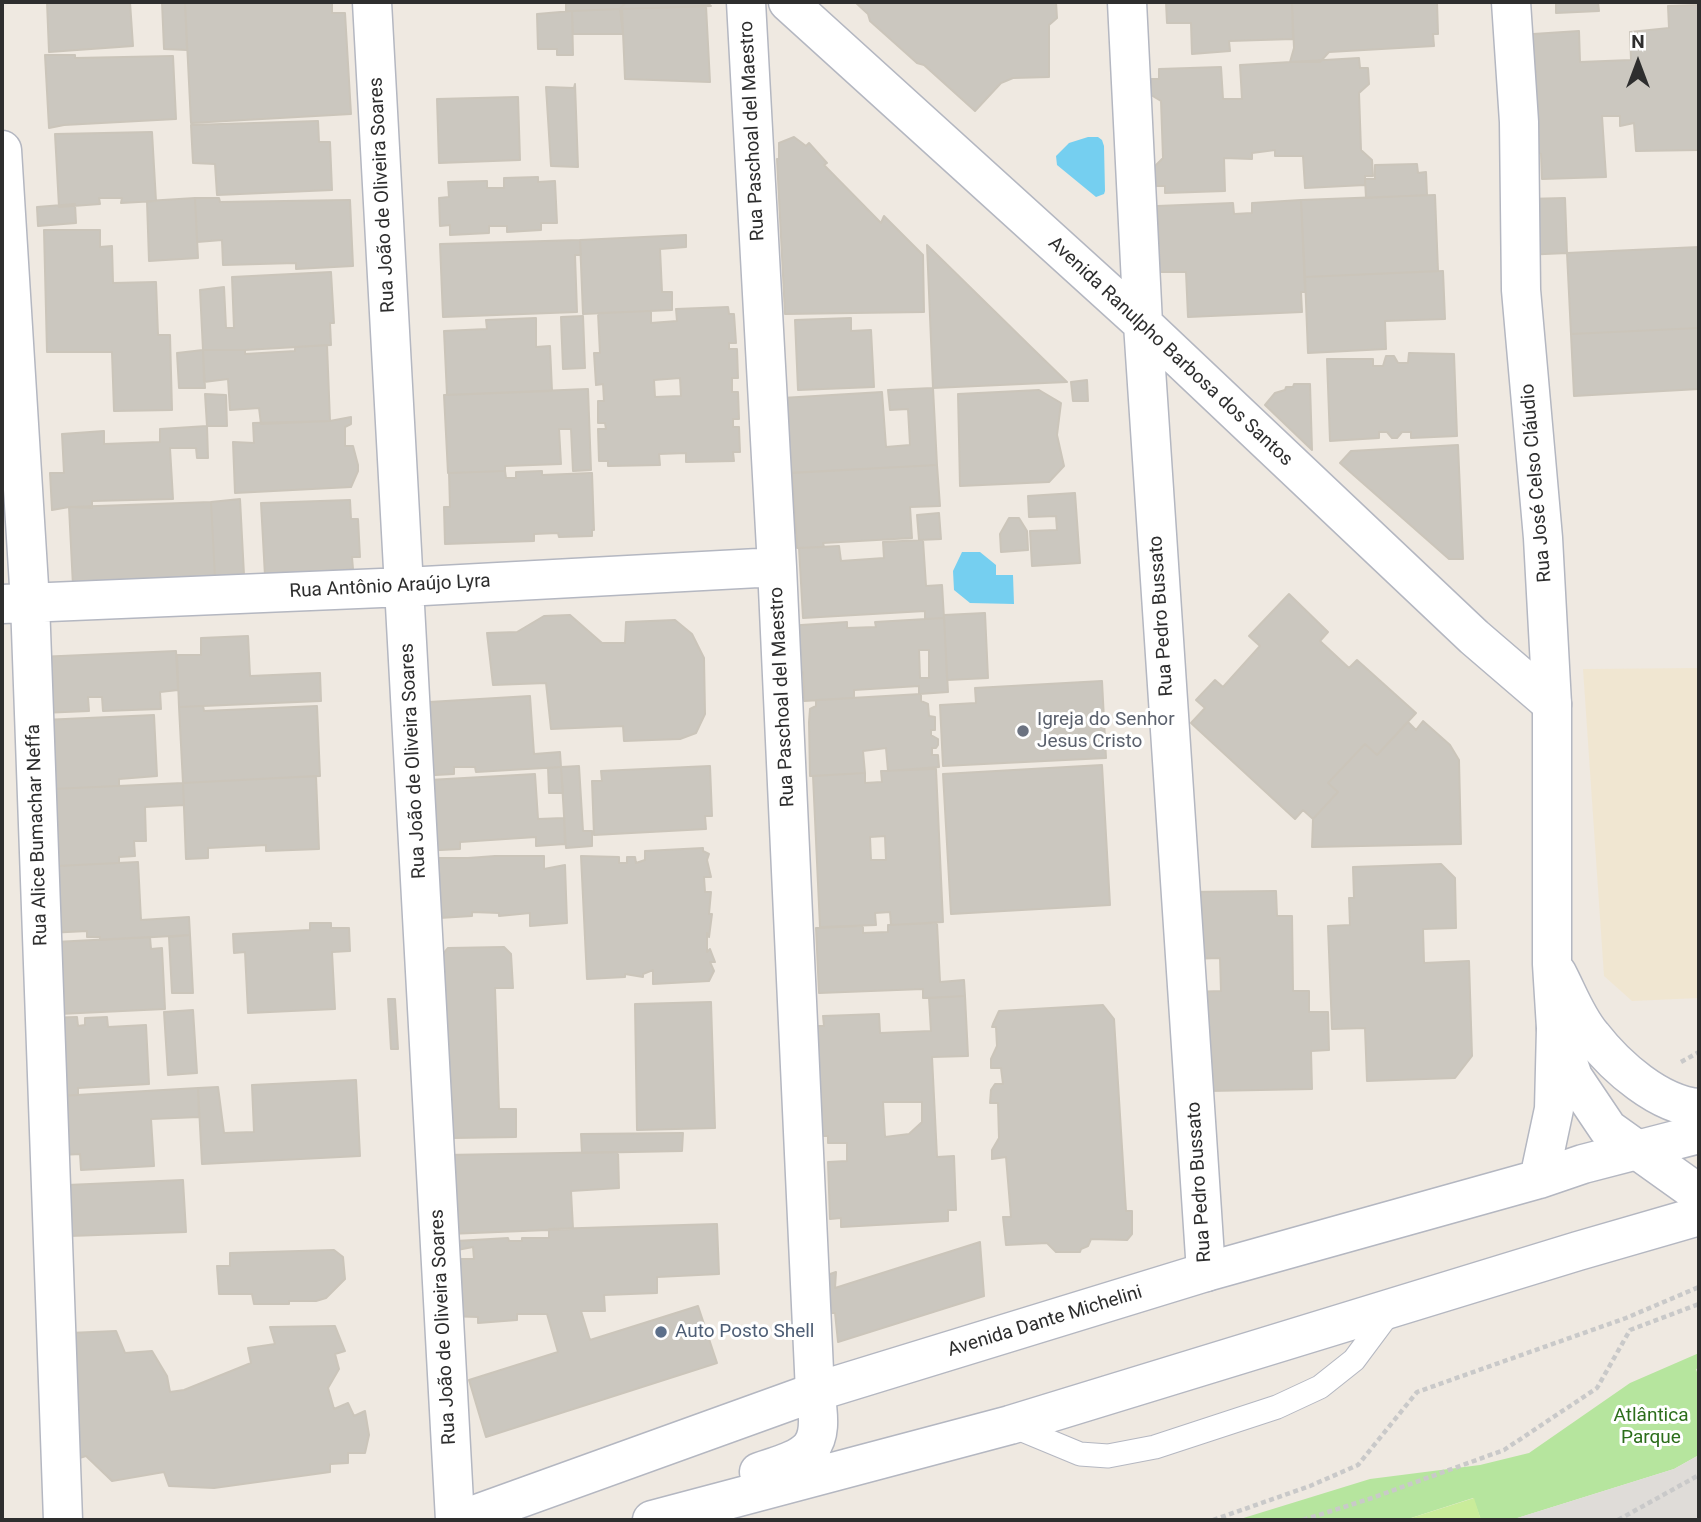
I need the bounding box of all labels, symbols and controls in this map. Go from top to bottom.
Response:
street label: Rua Paschoal del Maestro [736,20,770,242]
north arrow [1603,28,1673,98]
text: N [1631,30,1645,53]
street label: Rua João de Oliveira Soares [365,77,401,313]
street label: Avenida Ranulpho Barbosa dos Santos [1043,232,1297,472]
street label: Rua José Celso Cláudio [1517,383,1557,583]
street label: Rua Pedro Bussato [1145,535,1179,697]
street label: Rua Antônio Araújo Lyra [289,570,491,604]
street label: Rua Paschoal del Maestro [766,586,800,808]
street label: Rua João de Oliveira Soares [396,643,432,879]
place label: Igreja do Senhor Jesus Cristo [1037,709,1175,753]
marker: Igreja do Senhor Jesus Cristo [1015,723,1031,739]
street label: Rua Alice Bumachar Neffa [23,724,53,946]
street label: Rua Pedro Bussato [1183,1101,1217,1263]
street label: Rua João de Oliveira Soares [426,1209,462,1445]
street label: Avenida Dante Michelini [945,1282,1145,1362]
place label: Auto Posto Shell [675,1321,814,1343]
marker: Auto Posto Shell [653,1324,669,1340]
park label: Atlântica Parque [1613,1405,1689,1449]

